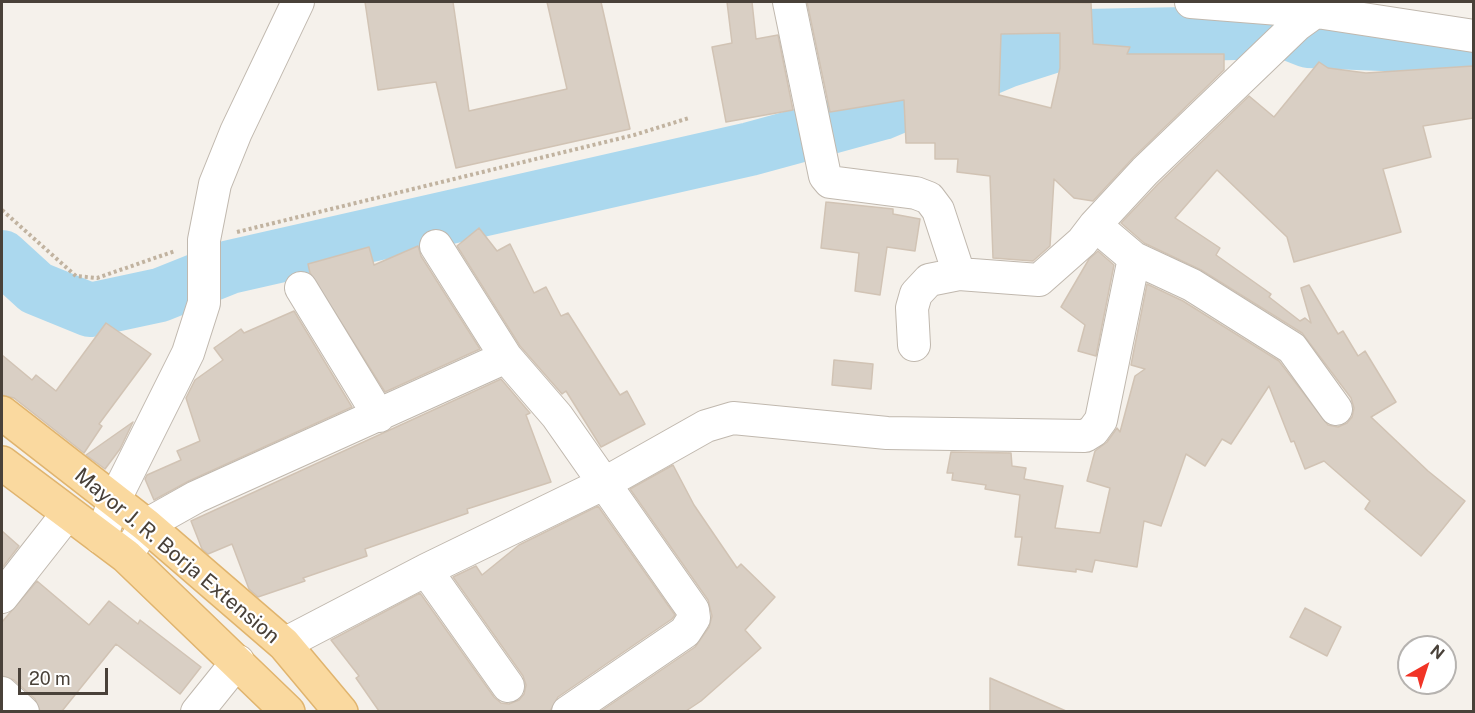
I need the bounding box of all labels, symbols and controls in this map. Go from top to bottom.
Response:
street label: Mayor J. R. Borja Extension [69,463,285,649]
north arrow [1397,635,1457,695]
text: N [1427,641,1448,663]
scale bar [21,656,111,694]
text: 20 m [29,668,71,689]

